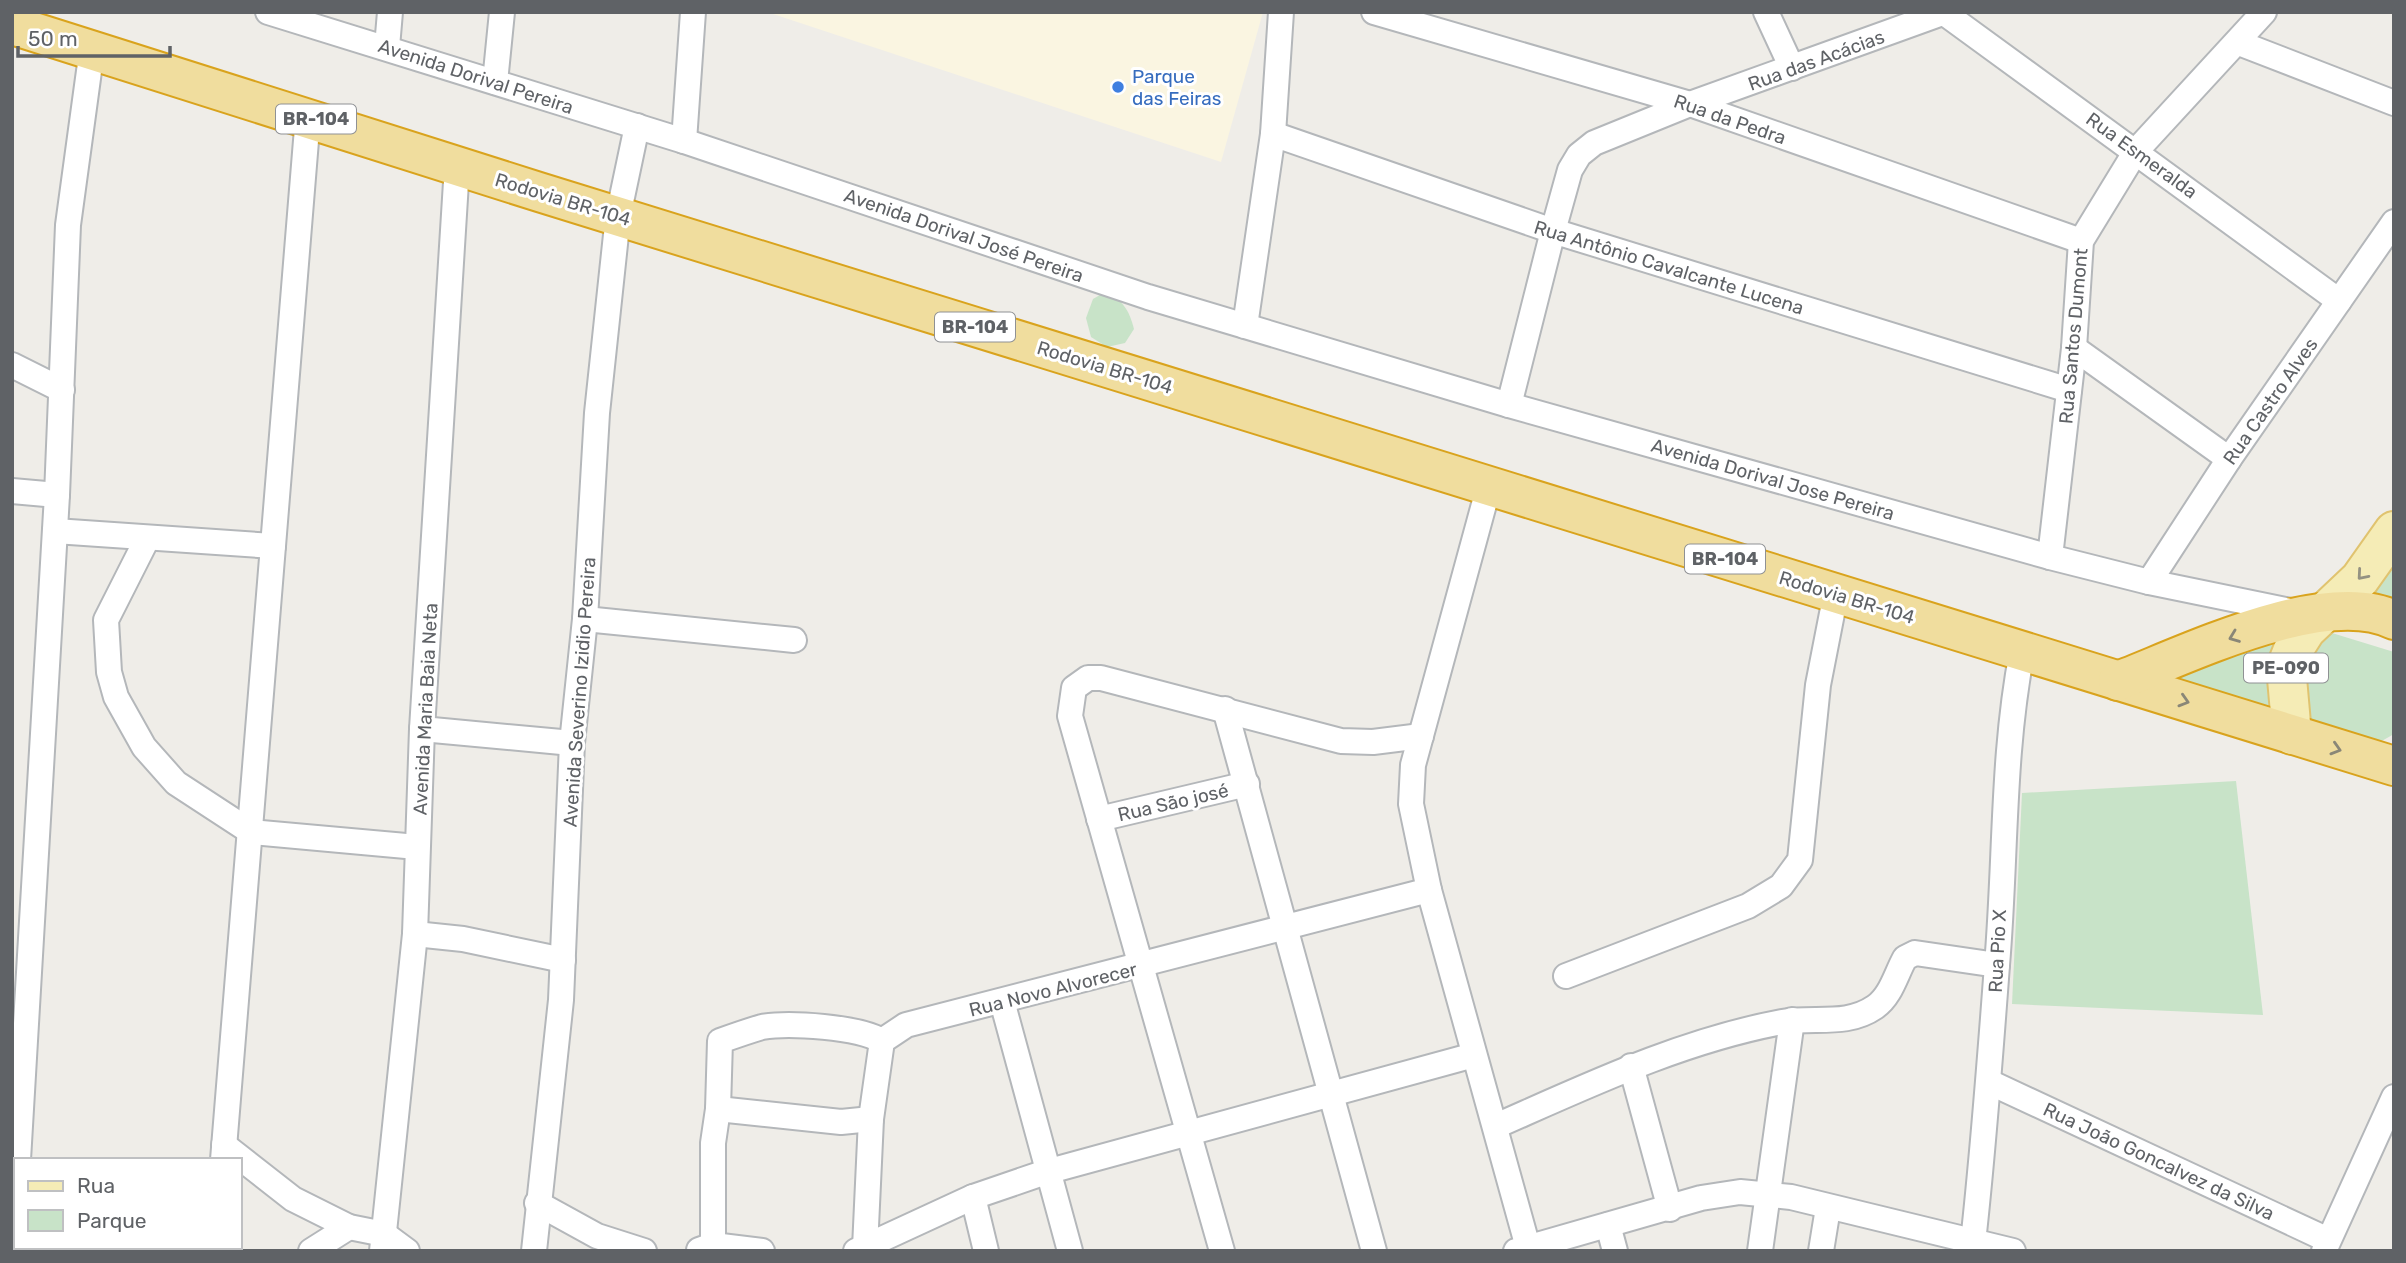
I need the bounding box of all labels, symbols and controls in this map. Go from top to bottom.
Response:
scale bar [18,14,170,58]
street label: Rua das Acácias [1745,25,1888,96]
text: 50 m [28,26,78,51]
street label: Avenida Dorival Pereira [375,34,576,119]
place label: Parque das Feiras [1132,65,1222,110]
marker: Parque das Feiras [1110,79,1126,95]
street label: Rua da Pedra [1671,90,1789,149]
road number: BR-104 [276,104,356,134]
street label: Rua Esmeralda [2082,107,2202,203]
street label: Rodovia BR-104 [492,168,634,231]
street label: Avenida Dorival José Pereira [841,184,1087,287]
street label: Rua Antônio Cavalcante Lucena [1531,215,1807,320]
street label: Rua Santos Dumont [2054,247,2093,425]
road number: BR-104 [935,312,1015,342]
street label: Rua Castro Alves [2218,334,2323,469]
street label: Rodovia BR-104 [1034,336,1176,399]
street label: Avenida Dorival Jose Pereira [1649,434,1897,525]
road number: BR-104 [1685,544,1765,574]
street label: Avenida Severino Izidio Pereira [559,556,600,828]
street label: Rodovia BR-104 [1776,566,1918,629]
one-way arrow [2358,567,2370,580]
street label: Avenida Maria Baia Neta [408,602,443,816]
one-way arrow [2228,628,2240,642]
road number: PE-090 [2244,654,2328,682]
one-way arrow [2177,693,2189,708]
one-way arrow [2329,741,2341,755]
street label: Rua São josé [1115,779,1231,826]
street label: Rua Pio X [1984,909,2011,993]
street label: Rua Novo Alvorecer [967,957,1140,1022]
street label: Rua João Goncalvez da Silva [2040,1098,2278,1225]
legend [14,1158,242,1249]
text: Rua [77,1173,115,1198]
text: Parque [77,1208,147,1233]

